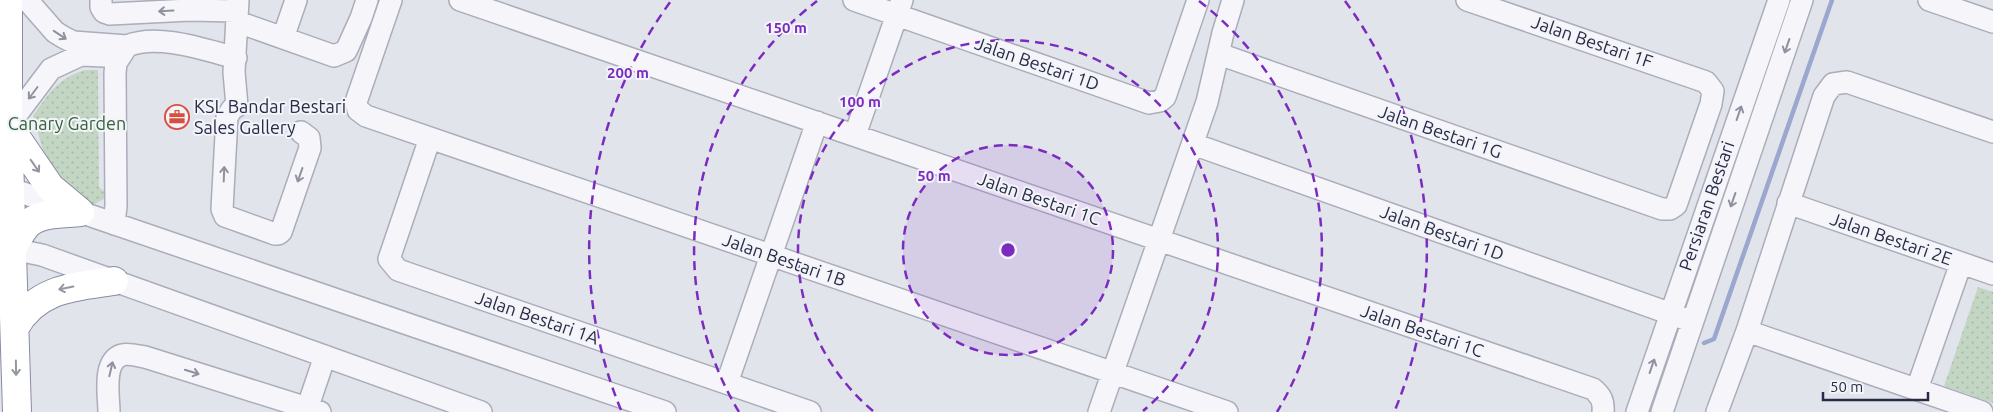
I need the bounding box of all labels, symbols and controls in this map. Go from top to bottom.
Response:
one-way arrow [158,7,174,16]
street label: Jalan Bestari 1F [1529,11,1656,71]
text: 150 m [765,19,807,36]
one-way arrow [53,30,67,40]
street label: Jalan Bestari 1D [973,32,1102,94]
one-way arrow [1782,38,1791,53]
text: 200 m [607,64,649,81]
one-way arrow [27,86,38,99]
text: 100 m [839,93,881,110]
place label: KSL Bandar Bestari Sales Gallery [194,96,346,137]
street label: Jalan Bestari 1G [1376,101,1505,162]
office icon: KSL Bandar Bestari Sales Gallery [164,104,190,130]
one-way arrow [1735,105,1745,121]
park label: Canary Garden [8,113,126,133]
street label: Persiaran Bestari [1675,138,1738,273]
one-way arrow [30,159,40,173]
one-way arrow [219,166,228,182]
one-way arrow [295,167,304,182]
text: 50 m [917,167,951,184]
street label: Jalan Bestari 1C [975,168,1103,228]
one-way arrow [1728,191,1738,207]
street label: Jalan Bestari 1D [1378,200,1507,264]
street label: Jalan Bestari 2E [1828,208,1955,268]
street label: Jalan Bestari 1B [720,229,849,289]
centre of rings [999,241,1017,259]
one-way arrow [58,284,74,294]
street label: Jalan Bestari 1A [473,287,602,348]
street label: Jalan Bestari 1C [1358,300,1486,360]
one-way arrow [11,359,21,375]
one-way arrow [1648,359,1657,374]
one-way arrow [107,362,116,378]
one-way arrow [183,367,199,377]
scale bar [1823,370,1928,402]
text: 50 m [1830,378,1863,395]

